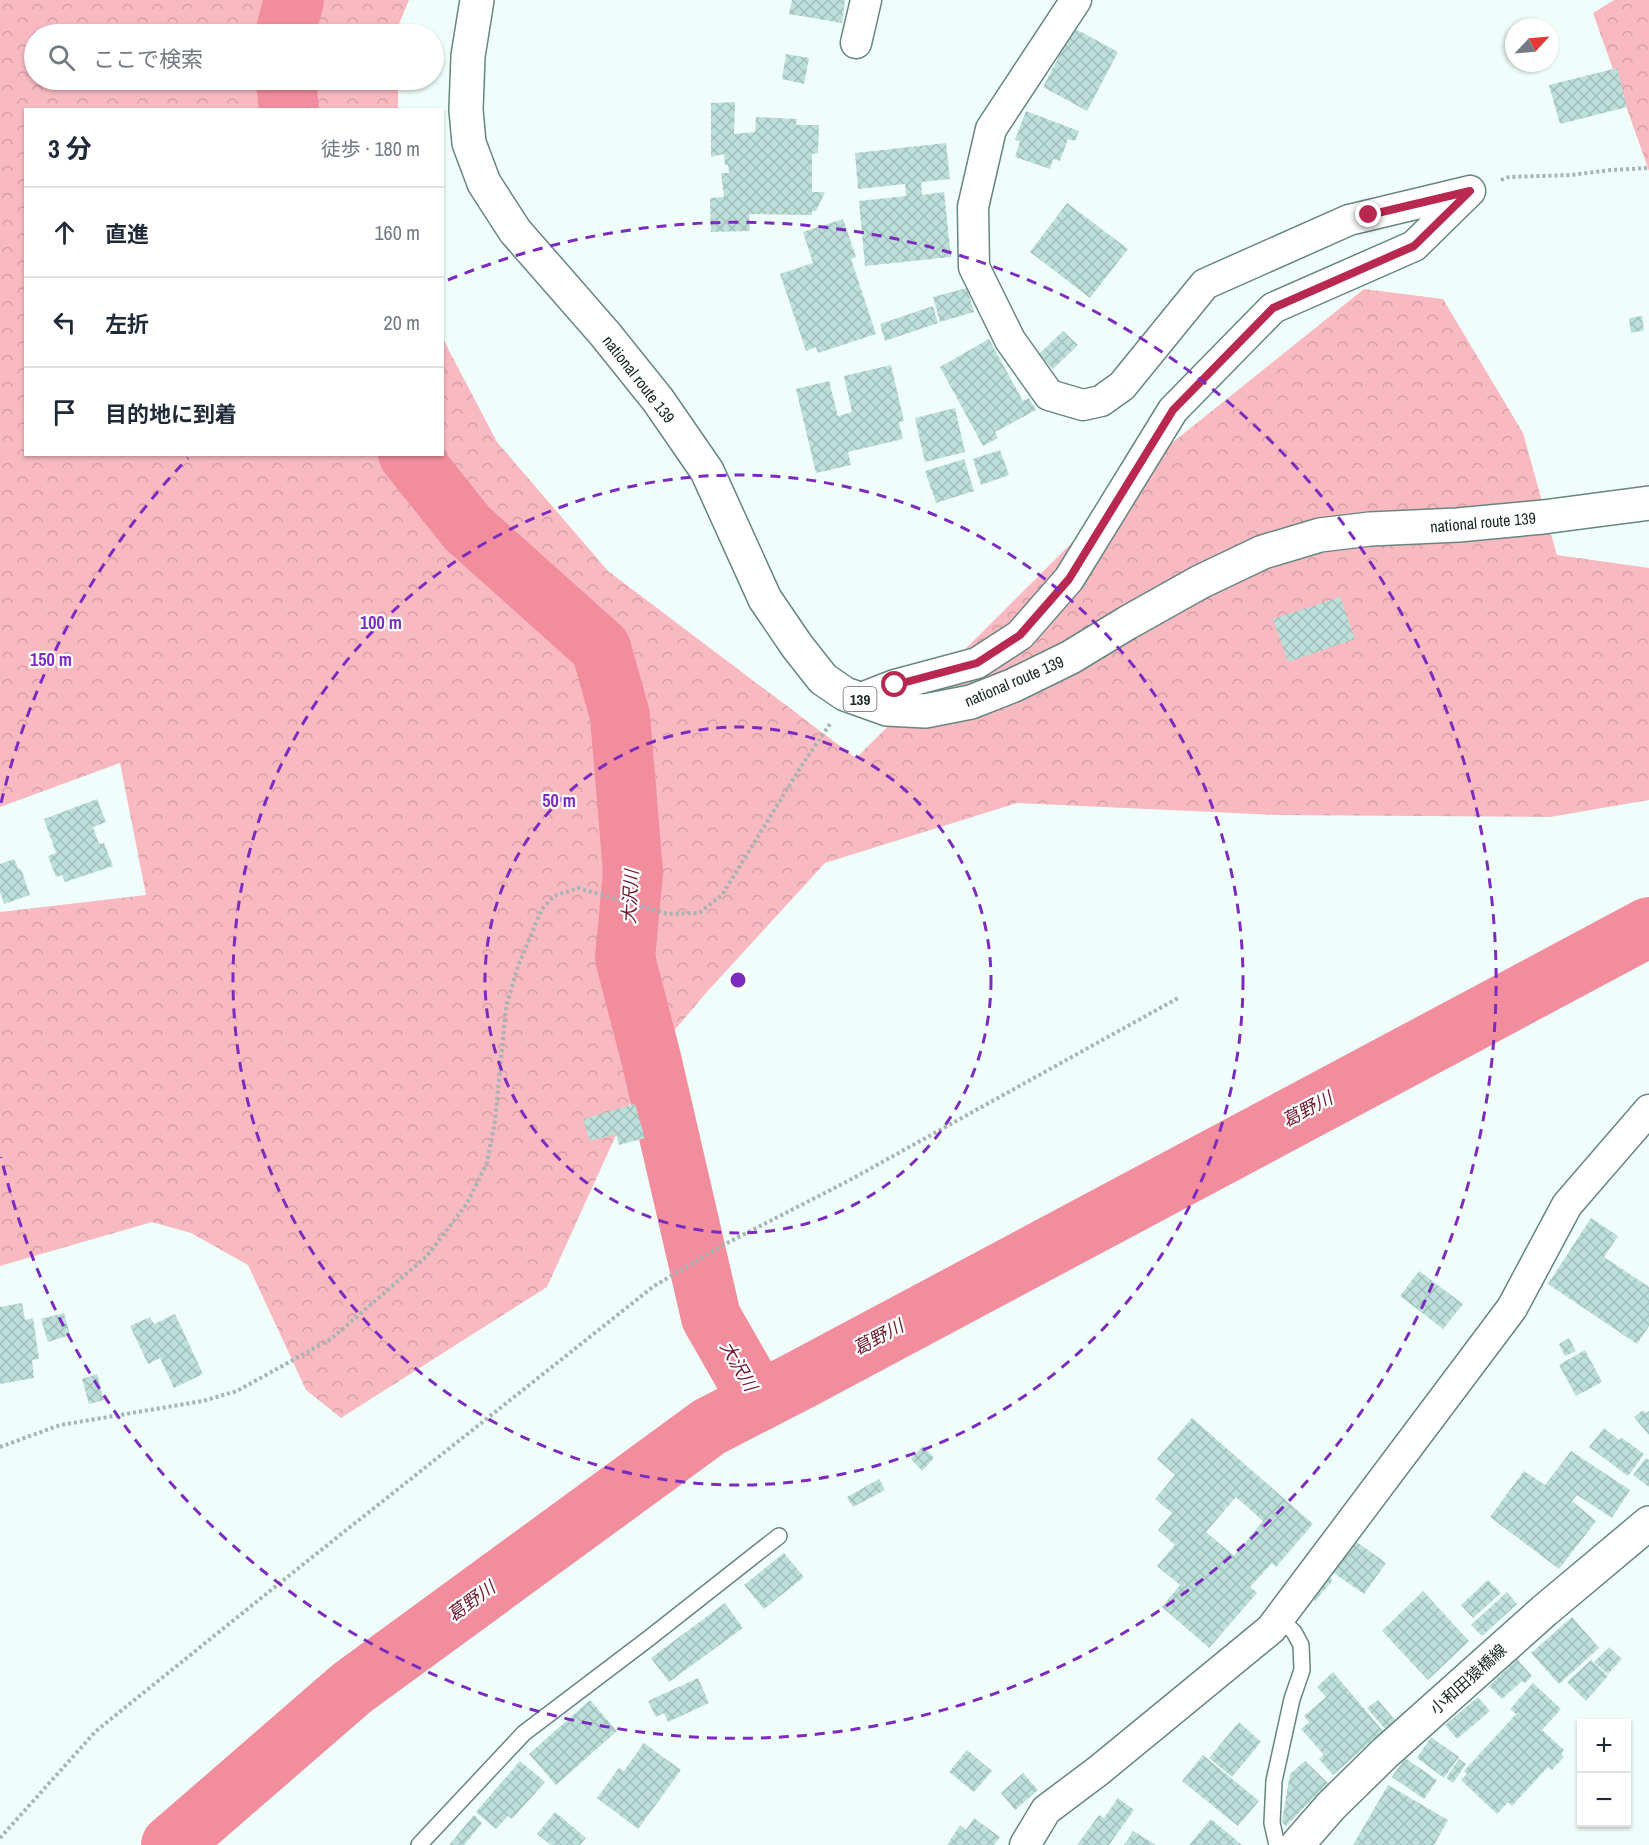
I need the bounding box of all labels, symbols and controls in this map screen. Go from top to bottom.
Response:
north arrow [1505,18,1559,72]
search box [24,24,444,90]
icon: search [45,41,78,74]
text: ここで検索 [93,44,203,74]
text: 3 分 [48,131,92,166]
text: 徒歩 · 180 m [321,135,420,162]
route end [1355,201,1381,227]
icon: ahead [48,216,81,249]
text: 直進 [105,219,149,249]
text: 160 m [374,219,420,246]
icon: left [48,306,81,339]
text: 左折 [105,309,149,339]
text: 20 m [384,309,420,336]
street label: national route 139 [598,331,680,427]
icon: arrive [48,396,81,429]
text: 目的地に到着 [105,399,237,429]
street label: national route 139 [1429,506,1537,538]
text: 100 m [360,610,402,635]
text: 150 m [30,647,72,672]
street label: national route 139 [961,650,1067,712]
route start [881,671,907,697]
road number: 139 [844,687,876,711]
text: 50 m [542,788,576,813]
water label: 大沢川 [616,867,644,925]
centre of rings [728,970,748,990]
water label: 葛野川 [1277,1084,1338,1133]
water label: 葛野川 [848,1312,909,1361]
water label: 大沢川 [715,1336,764,1397]
water label: 葛野川 [442,1574,502,1627]
street label: 小和田猿橋線 [1425,1639,1511,1719]
map controls [1577,1719,1631,1827]
button: + [1577,1719,1631,1773]
button: − [1577,1773,1631,1827]

